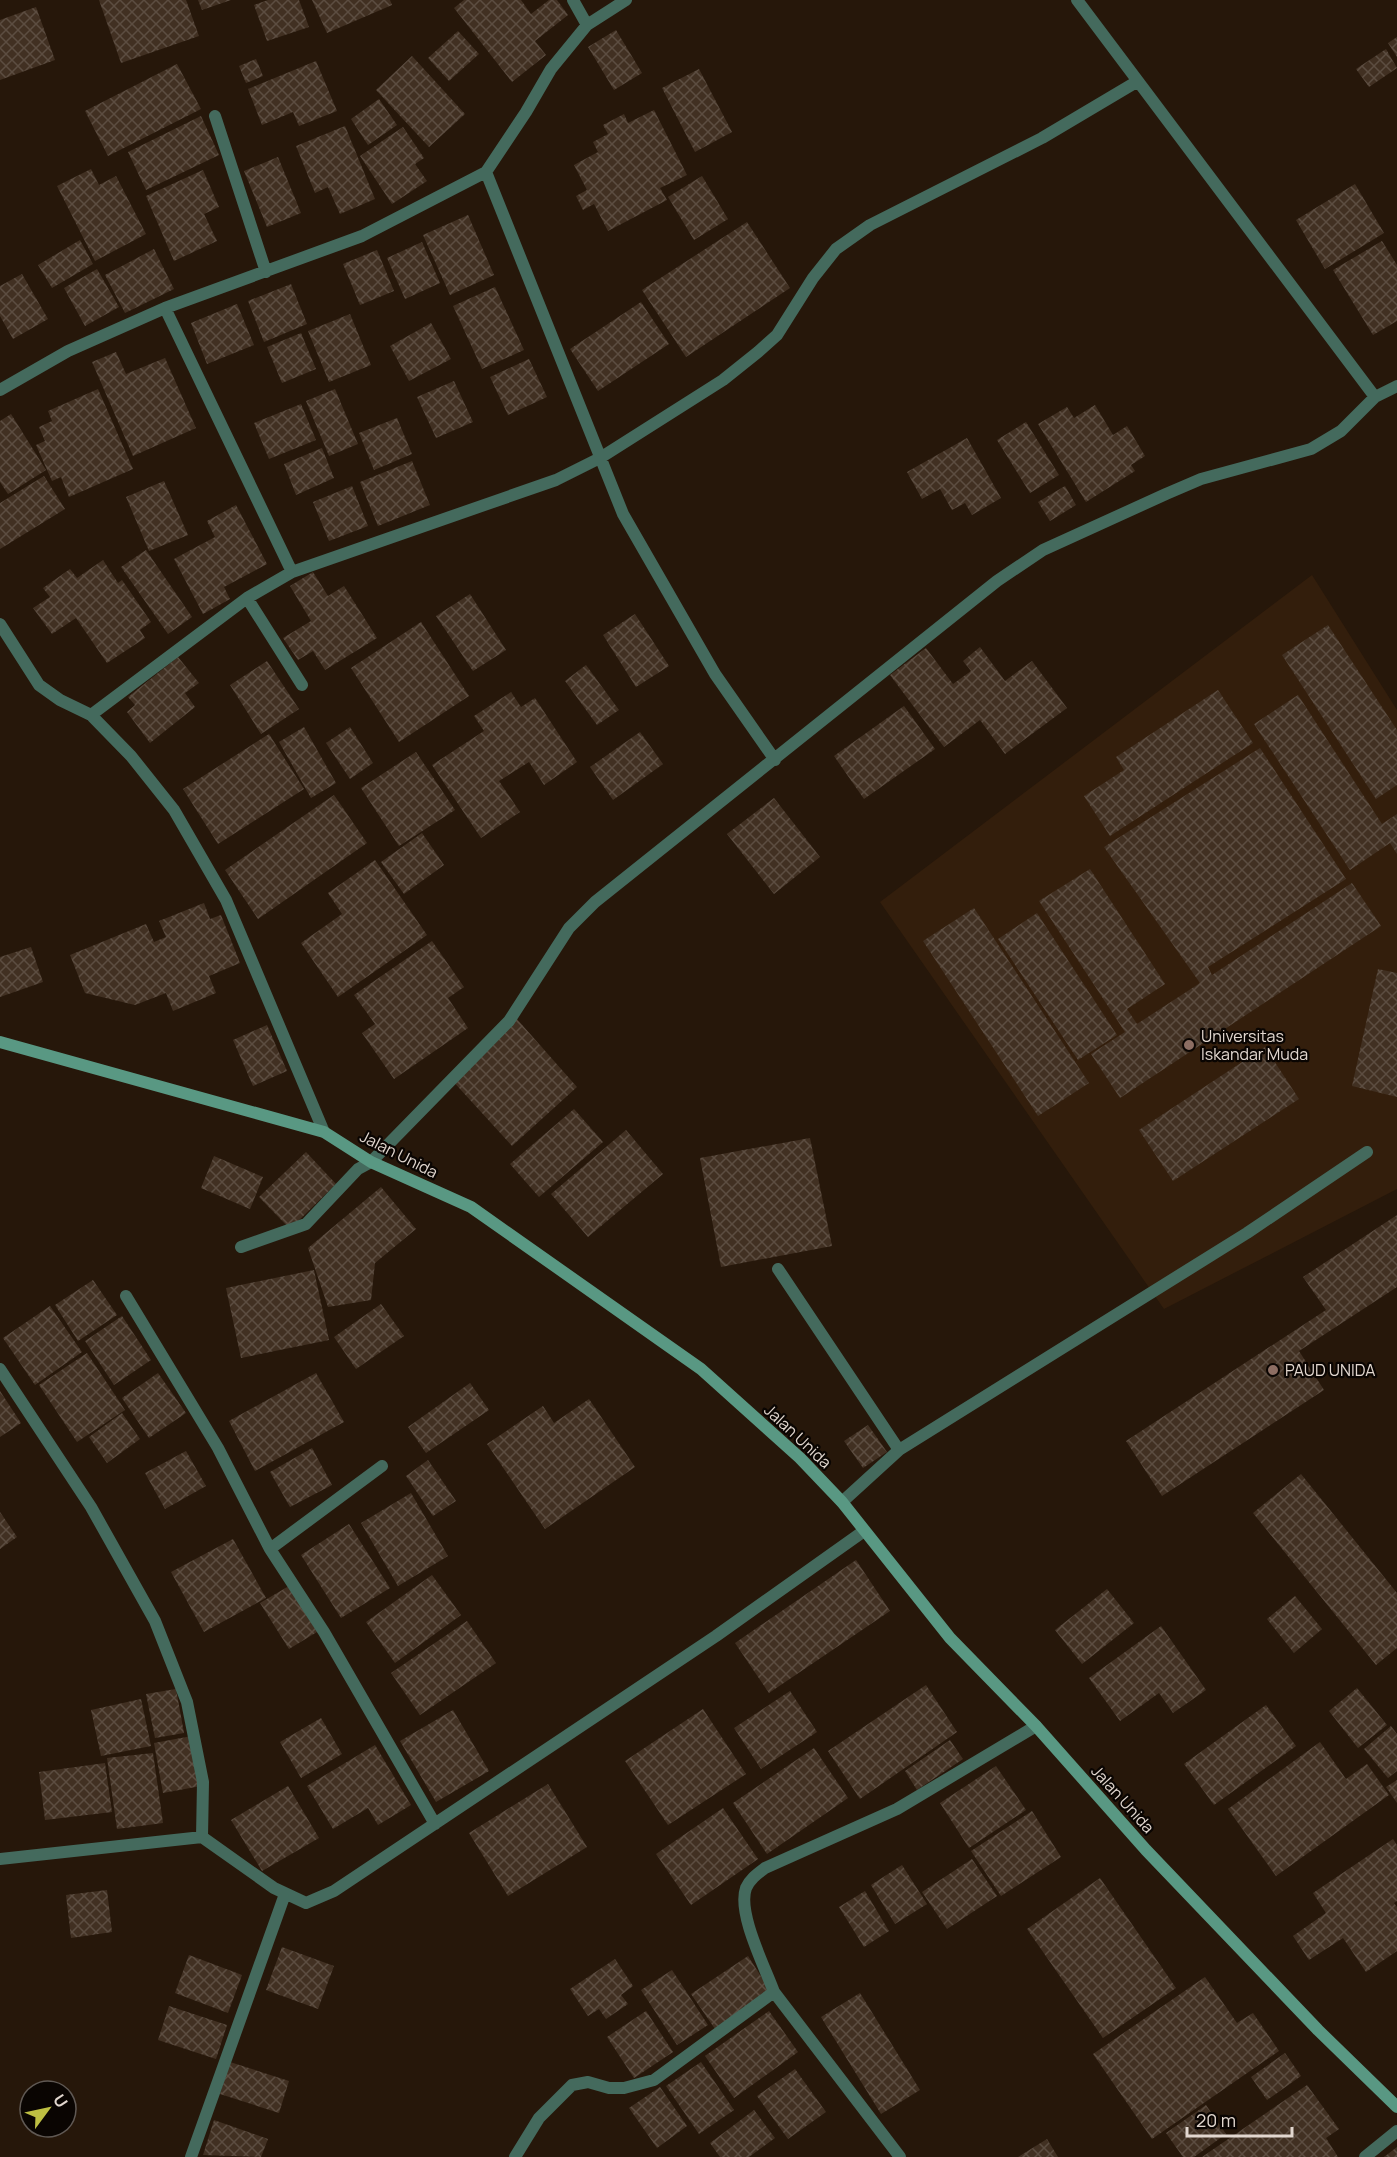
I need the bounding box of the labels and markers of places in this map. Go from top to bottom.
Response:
place label: Universitas Iskandar Muda [1201,1025,1308,1065]
marker: Universitas Iskandar Muda [1182,1038,1196,1052]
place label: PAUD UNIDA [1285,1359,1375,1381]
marker: PAUD UNIDA [1266,1363,1280,1377]

